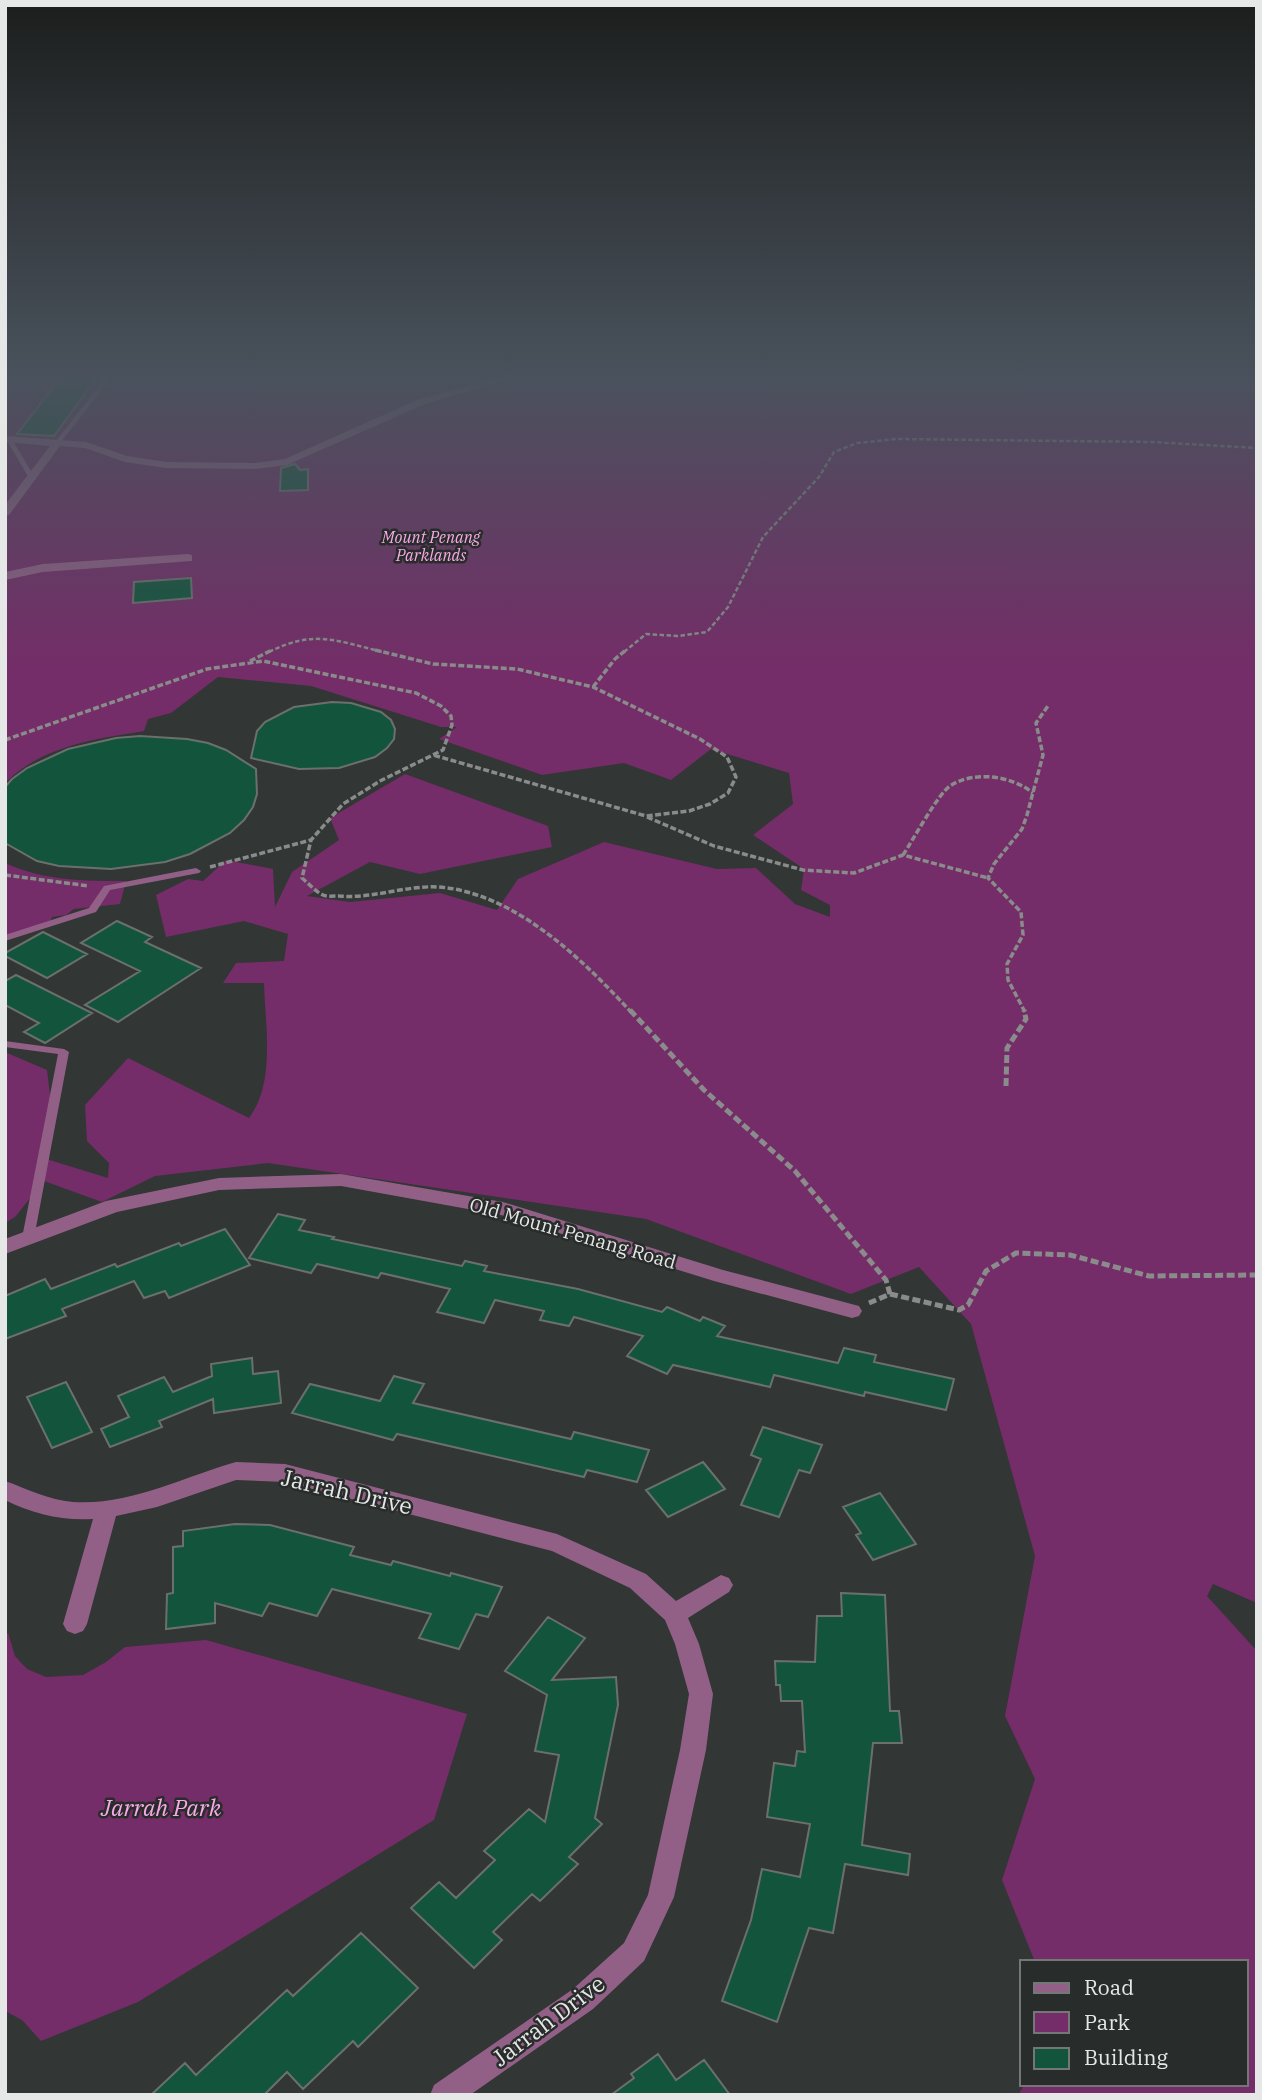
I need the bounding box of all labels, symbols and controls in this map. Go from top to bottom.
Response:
park label: Mount Penang Parklands [381,527,481,565]
street label: Old Mount Penang Road [467,1192,679,1274]
street label: Jarrah Drive [279,1461,415,1521]
park label: Jarrah Park [100,1792,222,1822]
legend [1020,1960,1248,2086]
street label: Jarrah Drive [486,1968,610,2072]
text: Road [1084,1973,1134,2001]
text: Park [1084,2008,1131,2036]
text: Building [1084,2043,1169,2071]

